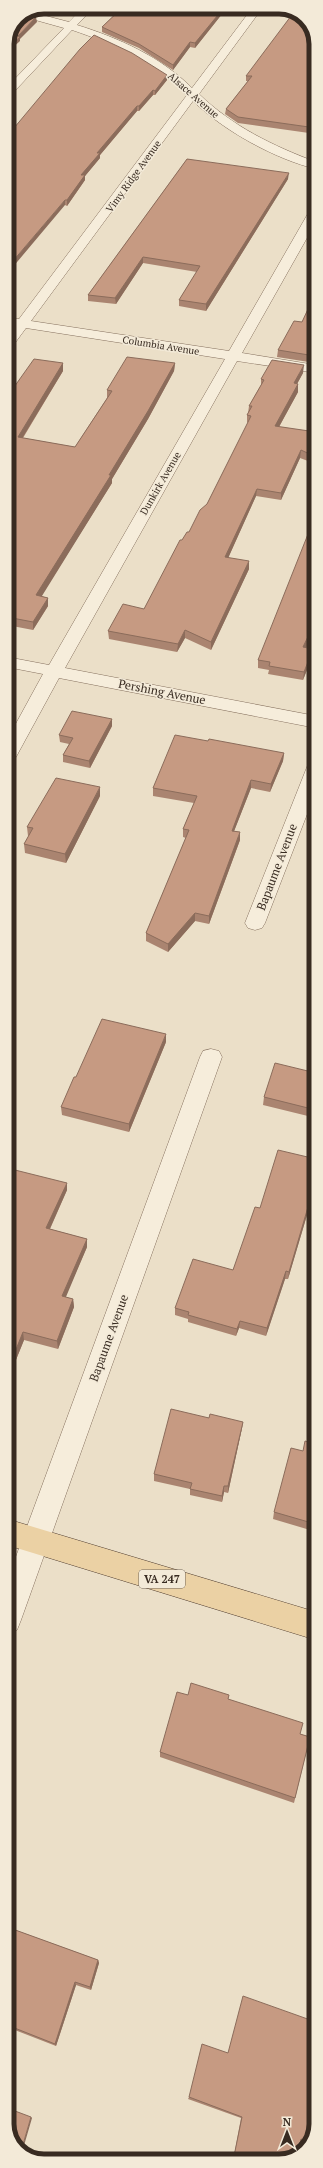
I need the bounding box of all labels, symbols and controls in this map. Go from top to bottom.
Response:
street label: Alsace Avenue [165,70,222,121]
street label: Vimy Ridge Avenue [103,138,164,215]
street label: Columbia Avenue [122,333,200,358]
street label: Dunkirk Avenue [137,449,184,517]
street label: Pershing Avenue [117,676,207,707]
street label: Bapaume Avenue [253,821,300,912]
street label: Bapaume Avenue [86,1292,131,1383]
road number: VA 247 [139,1570,185,1588]
north arrow [267,2112,307,2152]
text: N [283,2115,292,2129]

